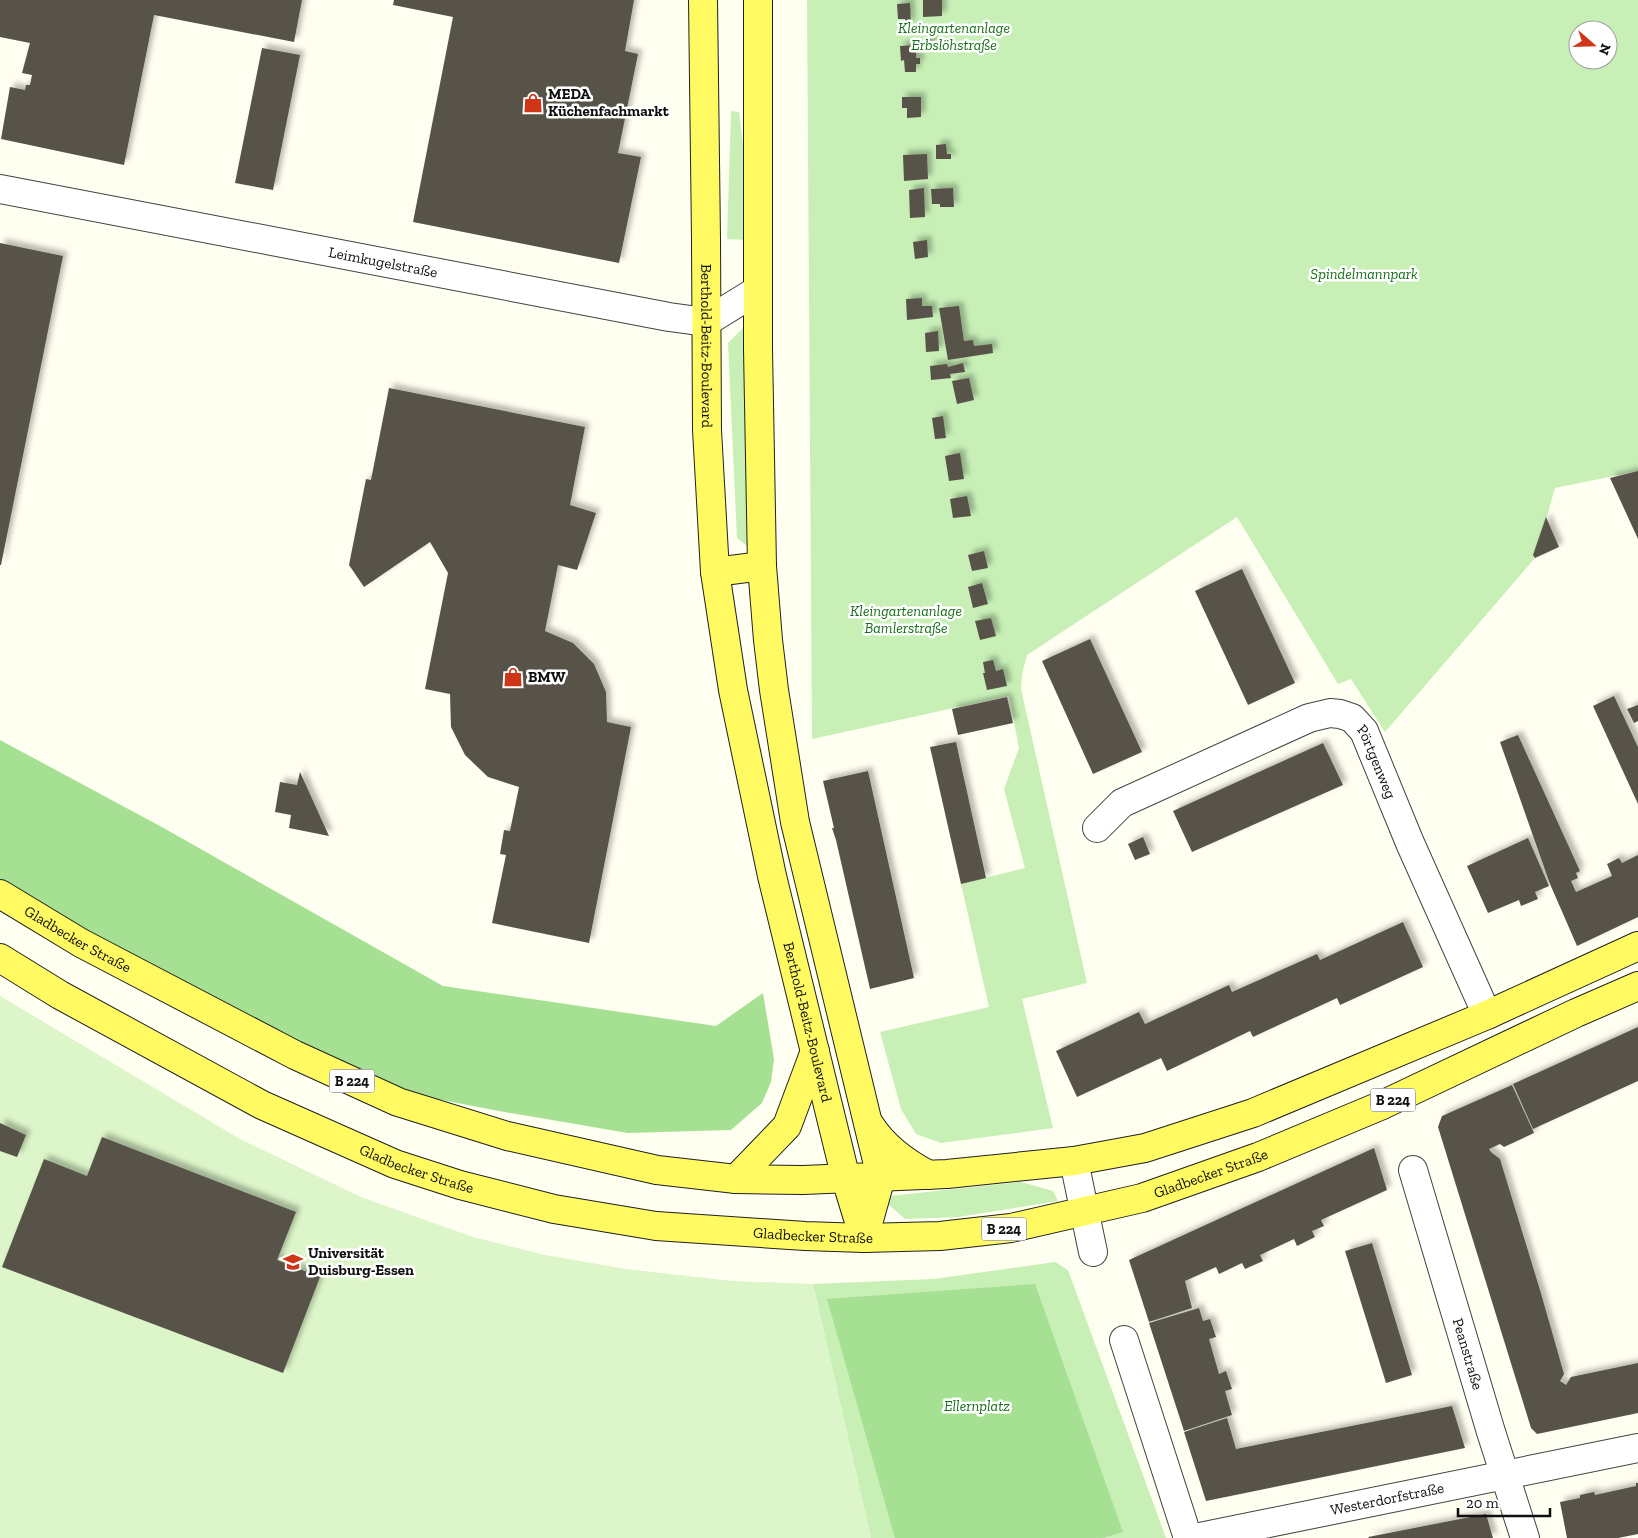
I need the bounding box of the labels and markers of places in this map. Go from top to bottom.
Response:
place label: MEDA Küchenfachmarkt [548,85,670,120]
shop icon: MEDA Küchenfachmarkt [522,92,544,114]
shop icon: BMW [502,666,524,688]
place label: BMW [528,668,566,686]
place label: Universität Duisburg-Essen [308,1244,414,1279]
school or university icon: Universität Duisburg-Essen [282,1251,304,1273]

